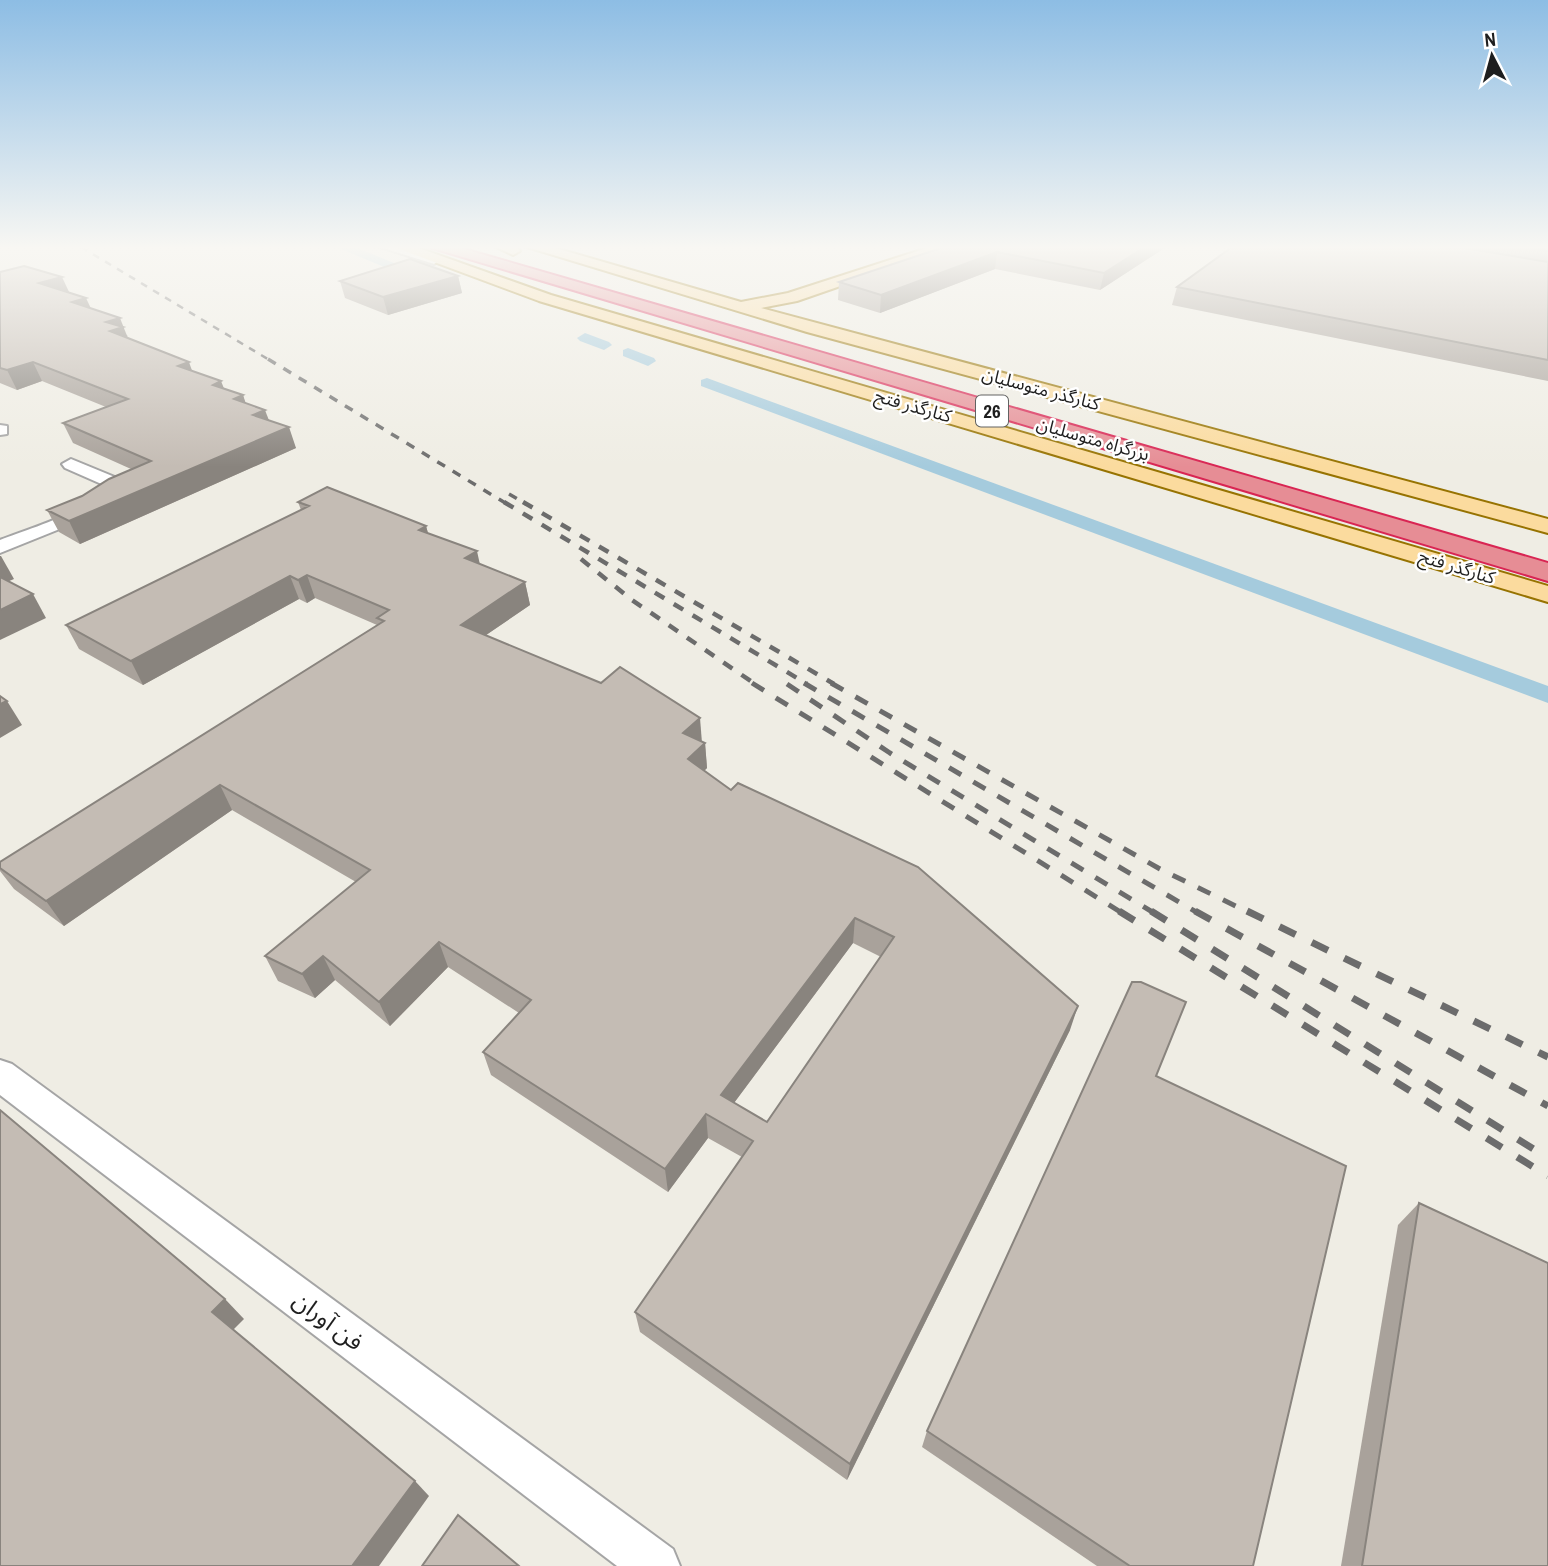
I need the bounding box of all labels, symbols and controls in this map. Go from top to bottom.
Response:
north arrow [1457,21,1527,91]
text: N [1483,26,1497,53]
street label: کنارگذر متوسلیان [980,361,1103,416]
street label: کنارگذر فتح [872,383,955,430]
road number: 26 [976,396,1008,426]
street label: بزرگراه متوسلیان [1034,411,1152,467]
street label: کنارگذر فتح [1415,543,1499,591]
street label: فن آوران [287,1283,370,1357]

